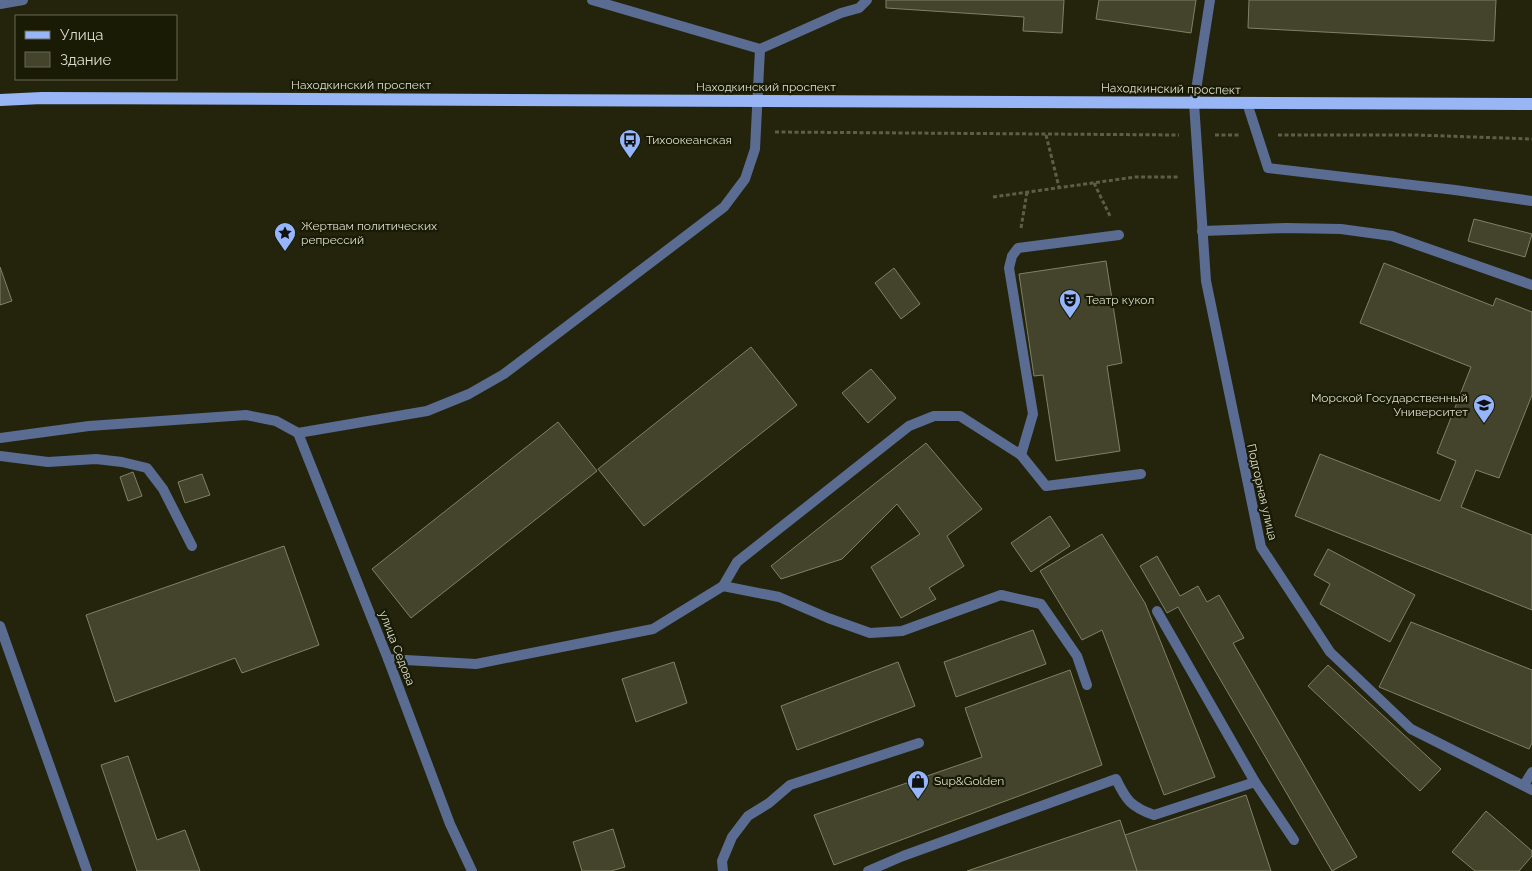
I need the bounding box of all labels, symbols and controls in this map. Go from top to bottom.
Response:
legend [15,15,178,80]
text: Улица [60,26,104,44]
text: Здание [60,51,112,69]
street label: Находкинский проспект [291,78,431,92]
street label: Находкинский проспект [696,80,836,94]
street label: Находкинский проспект [1101,81,1241,97]
bus stop icon: Тихоокеанская [618,128,642,159]
place label: Тихоокеанская [646,133,732,147]
place label: Жертвам политических репрессий [301,219,437,247]
place icon: Жертвам политических репрессий [273,221,297,252]
theatre icon: Театр кукол [1058,288,1082,319]
place label: Театр кукол [1086,293,1154,307]
place label: Морской Государственный Университет [1311,391,1468,419]
school or university icon: Морской Государственный Университет [1472,393,1496,424]
street label: Подгорная улица [1244,442,1280,542]
street label: улица Седова [376,608,418,688]
shop icon: Sup&Golden [906,769,930,800]
place label: Sup&Golden [934,774,1004,788]

